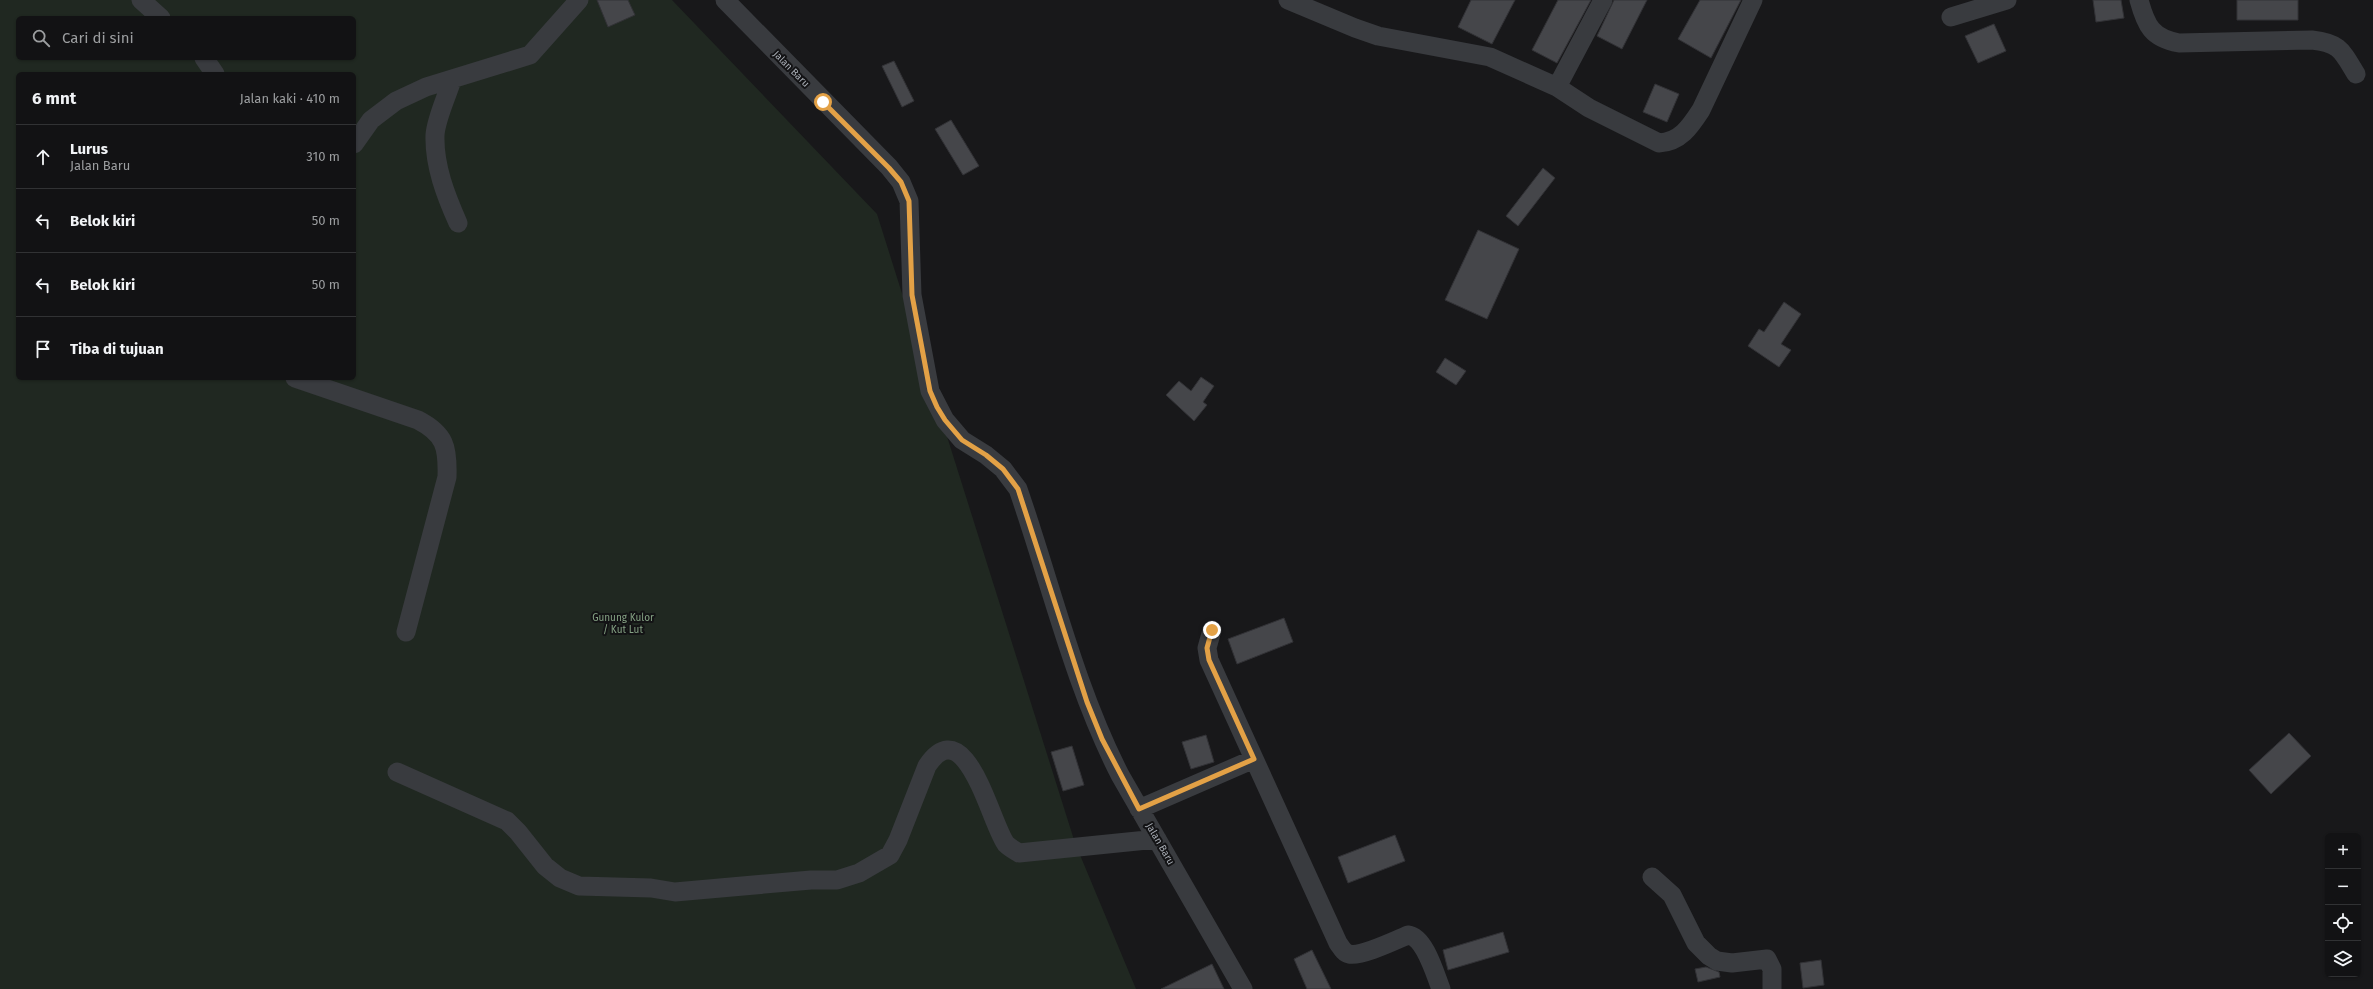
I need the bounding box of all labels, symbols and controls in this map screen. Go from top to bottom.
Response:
search box [16,16,356,60]
icon: search [30,27,52,49]
text: Cari di sini [62,29,134,47]
street label: Jalan Baru [770,48,812,90]
text: 6 mnt [32,88,76,109]
text: Jalan kaki · 410 m [240,91,340,106]
route start [814,93,832,111]
text: Lurus [70,140,108,158]
icon: ahead [32,146,54,168]
text: 310 m [306,149,340,164]
text: Jalan Baru [70,158,130,173]
icon: left [32,210,54,232]
text: Belok kiri [70,212,135,230]
text: 50 m [312,213,340,228]
icon: left [32,274,54,296]
text: Belok kiri [70,276,135,294]
text: 50 m [312,277,340,292]
icon: arrive [32,338,54,360]
text: Tiba di tujuan [70,340,164,358]
park label: Gunung Kulor / Kut Lut [592,612,654,636]
route end [1203,621,1221,639]
street label: Jalan Baru [1143,821,1177,867]
map controls [2325,833,2361,977]
button: + [2325,833,2361,869]
button: − [2325,869,2361,905]
button: locate [2325,905,2361,941]
button: layers [2325,941,2361,977]

